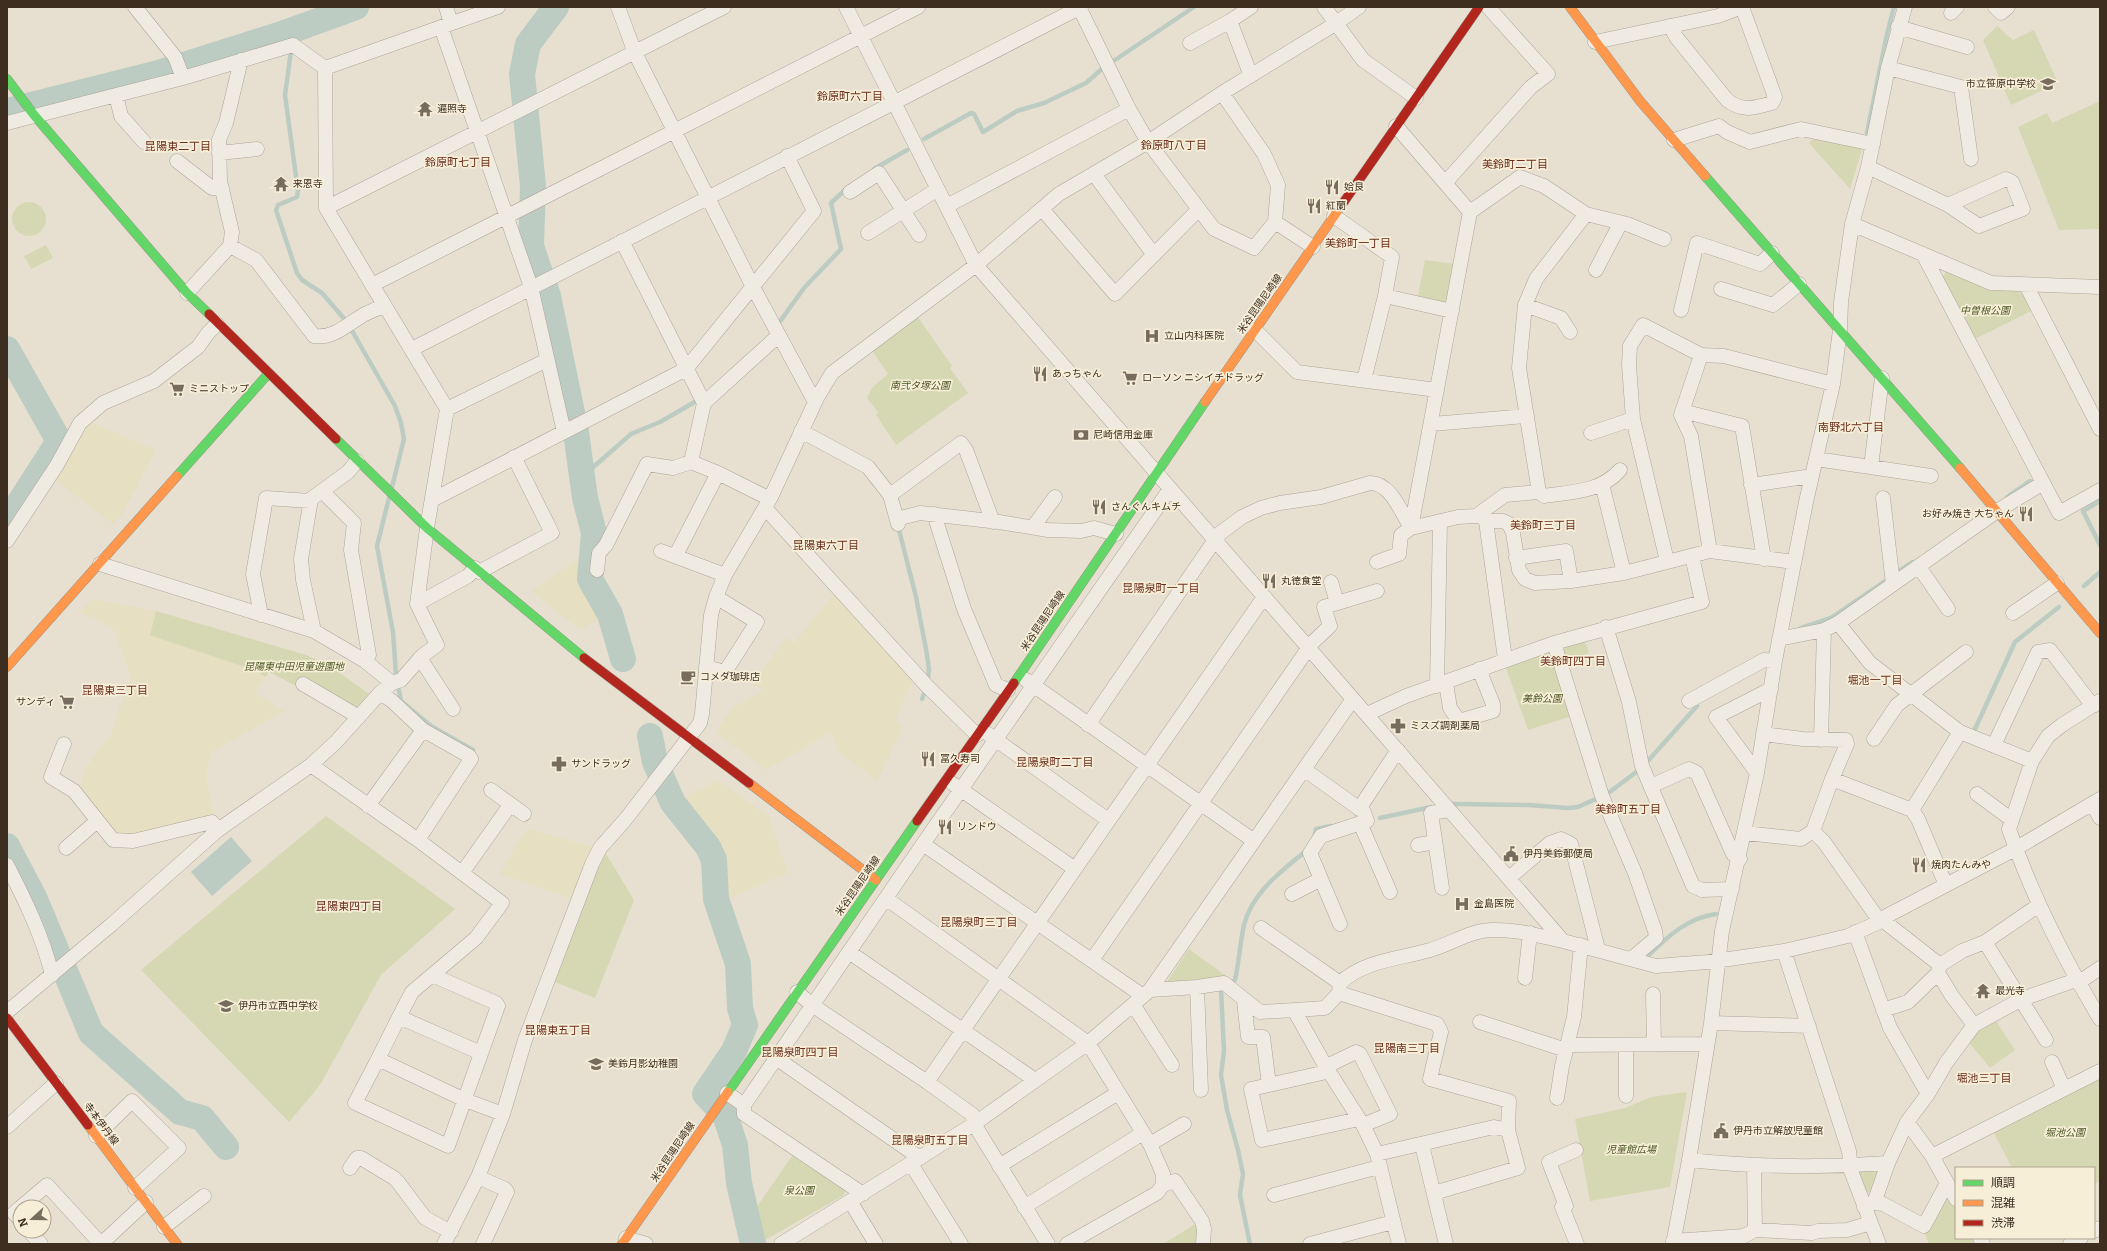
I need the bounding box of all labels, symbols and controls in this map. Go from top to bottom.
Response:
school or university icon: 市立笹原中学校 [2039,75,2057,93]
place label: 市立笹原中学校 [1966,78,2036,90]
district label: 鈴原町六丁目 [817,90,883,103]
temple icon: 遍照寺 [416,100,434,118]
place label: 遍照寺 [437,103,467,115]
district label: 鈴原町八丁目 [1141,139,1207,152]
district label: 昆陽東二丁目 [145,140,211,153]
district label: 鈴原町七丁目 [425,156,491,169]
district label: 美鈴町二丁目 [1482,158,1548,171]
temple icon: 来恩寺 [272,175,290,193]
place label: 来恩寺 [293,178,323,190]
restaurant icon: 姶良 [1323,178,1341,196]
place label: 姶良 [1344,181,1364,193]
restaurant icon: 紅蘭 [1305,197,1323,215]
place label: 紅蘭 [1326,200,1346,212]
district label: 美鈴町一丁目 [1325,237,1391,250]
street label: 米谷昆陽尼崎線 [1235,272,1285,336]
park label: 中曽根公園 [1960,305,2012,317]
hospital icon: 立山内科医院 [1143,327,1161,345]
place label: 立山内科医院 [1164,330,1224,342]
restaurant icon: あっちゃん [1031,365,1049,383]
place label: あっちゃん [1052,368,1102,380]
supermarket icon: ローソン ニシイチドラッグ [1121,369,1139,387]
place label: ローソン ニシイチドラッグ [1142,372,1264,384]
supermarket icon: ミニストップ [168,380,186,398]
park label: 南弐タ塚公園 [890,380,952,392]
place label: ミニストップ [189,383,249,395]
district label: 南野北六丁目 [1818,421,1884,434]
bank icon: 尼崎信用金庫 [1072,426,1090,444]
place label: 尼崎信用金庫 [1093,429,1153,441]
restaurant icon: さんぐんキムチ [1090,498,1108,516]
place label: さんぐんキムチ [1111,501,1181,513]
restaurant icon: お好み焼き 大ちゃん [2017,505,2035,523]
place label: お好み焼き 大ちゃん [1922,508,2014,520]
district label: 美鈴町三丁目 [1510,519,1576,532]
district label: 昆陽東六丁目 [793,539,859,552]
restaurant icon: 丸徳食堂 [1260,572,1278,590]
place label: 丸徳食堂 [1281,575,1321,587]
district label: 昆陽泉町一丁目 [1123,582,1200,595]
street label: 米谷昆陽尼崎線 [1018,589,1068,653]
district label: 美鈴町四丁目 [1540,655,1606,668]
park label: 昆陽東中田児童遊園地 [244,661,345,673]
cafe icon: コメダ珈琲店 [679,668,697,686]
place label: コメダ珈琲店 [700,671,760,683]
district label: 堀池一丁目 [1848,674,1903,687]
district label: 昆陽東三丁目 [82,684,148,697]
supermarket icon: サンディ [58,693,76,711]
park label: 美鈴公園 [1522,693,1564,705]
place label: サンディ [16,696,55,708]
pharmacy icon: ミスズ調剤薬局 [1389,717,1407,735]
place label: ミスズ調剤薬局 [1410,720,1480,732]
restaurant icon: 冨久寿司 [919,750,937,768]
place label: 冨久寿司 [940,753,980,765]
pharmacy icon: サンドラッグ [550,755,568,773]
district label: 昆陽泉町二丁目 [1017,756,1094,769]
place label: サンドラッグ [571,758,631,770]
district label: 美鈴町五丁目 [1595,803,1661,816]
restaurant icon: リンドウ [936,818,954,836]
place label: リンドウ [957,821,997,833]
public building icon: 伊丹美鈴郵便局 [1502,845,1520,863]
place label: 伊丹美鈴郵便局 [1523,848,1593,860]
street label: 米谷昆陽尼崎線 [833,854,883,918]
restaurant icon: 焼肉たんみや [1910,856,1928,874]
place label: 焼肉たんみや [1931,859,1991,871]
hospital icon: 金島医院 [1453,895,1471,913]
place label: 金島医院 [1474,898,1514,910]
district label: 昆陽東四丁目 [316,900,382,913]
district label: 昆陽泉町三丁目 [941,916,1018,929]
temple icon: 最光寺 [1974,982,1992,1000]
place label: 最光寺 [1995,985,2025,997]
school or university icon: 伊丹市立西中学校 [217,997,235,1015]
place label: 伊丹市立西中学校 [238,1000,318,1012]
district label: 昆陽東五丁目 [525,1024,591,1037]
district label: 昆陽南三丁目 [1374,1042,1440,1055]
district label: 昆陽泉町四丁目 [762,1046,839,1059]
school or university icon: 美鈴月影幼稚園 [587,1055,605,1073]
place label: 美鈴月影幼稚園 [608,1058,678,1070]
district label: 堀池三丁目 [1957,1072,2012,1085]
street label: 寺本伊丹線 [81,1100,121,1148]
street label: 米谷昆陽尼崎線 [648,1120,698,1184]
public building icon: 伊丹市立解放児童館 [1712,1122,1730,1140]
place label: 伊丹市立解放児童館 [1733,1125,1823,1137]
park label: 堀池公園 [2045,1127,2087,1139]
district label: 昆陽泉町五丁目 [892,1134,969,1147]
park label: 児童館広場 [1606,1144,1657,1156]
legend [1955,1167,2095,1239]
text: 順調 [1991,1176,2015,1190]
park label: 泉公園 [784,1185,816,1197]
text: 混雑 [1991,1196,2015,1210]
north arrow [12,1199,52,1239]
text: N [15,1216,31,1229]
text: 渋滞 [1991,1216,2015,1230]

